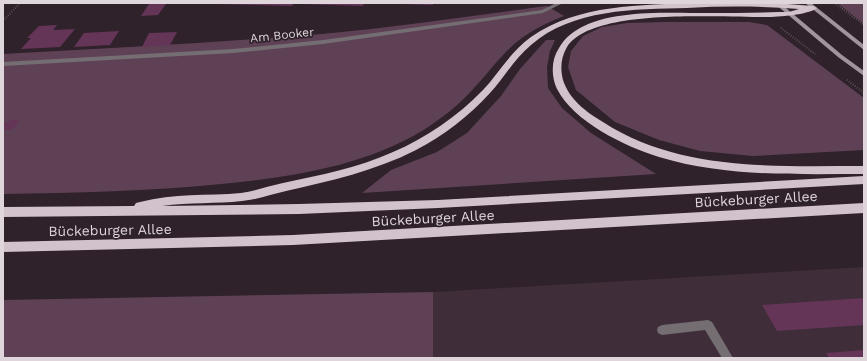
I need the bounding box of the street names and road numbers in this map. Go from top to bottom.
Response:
street label: Am Booker [249,25,315,45]
street label: Bückeburger Allee [694,188,818,210]
street label: Bückeburger Allee [371,207,495,229]
street label: Bückeburger Allee [48,221,172,239]

